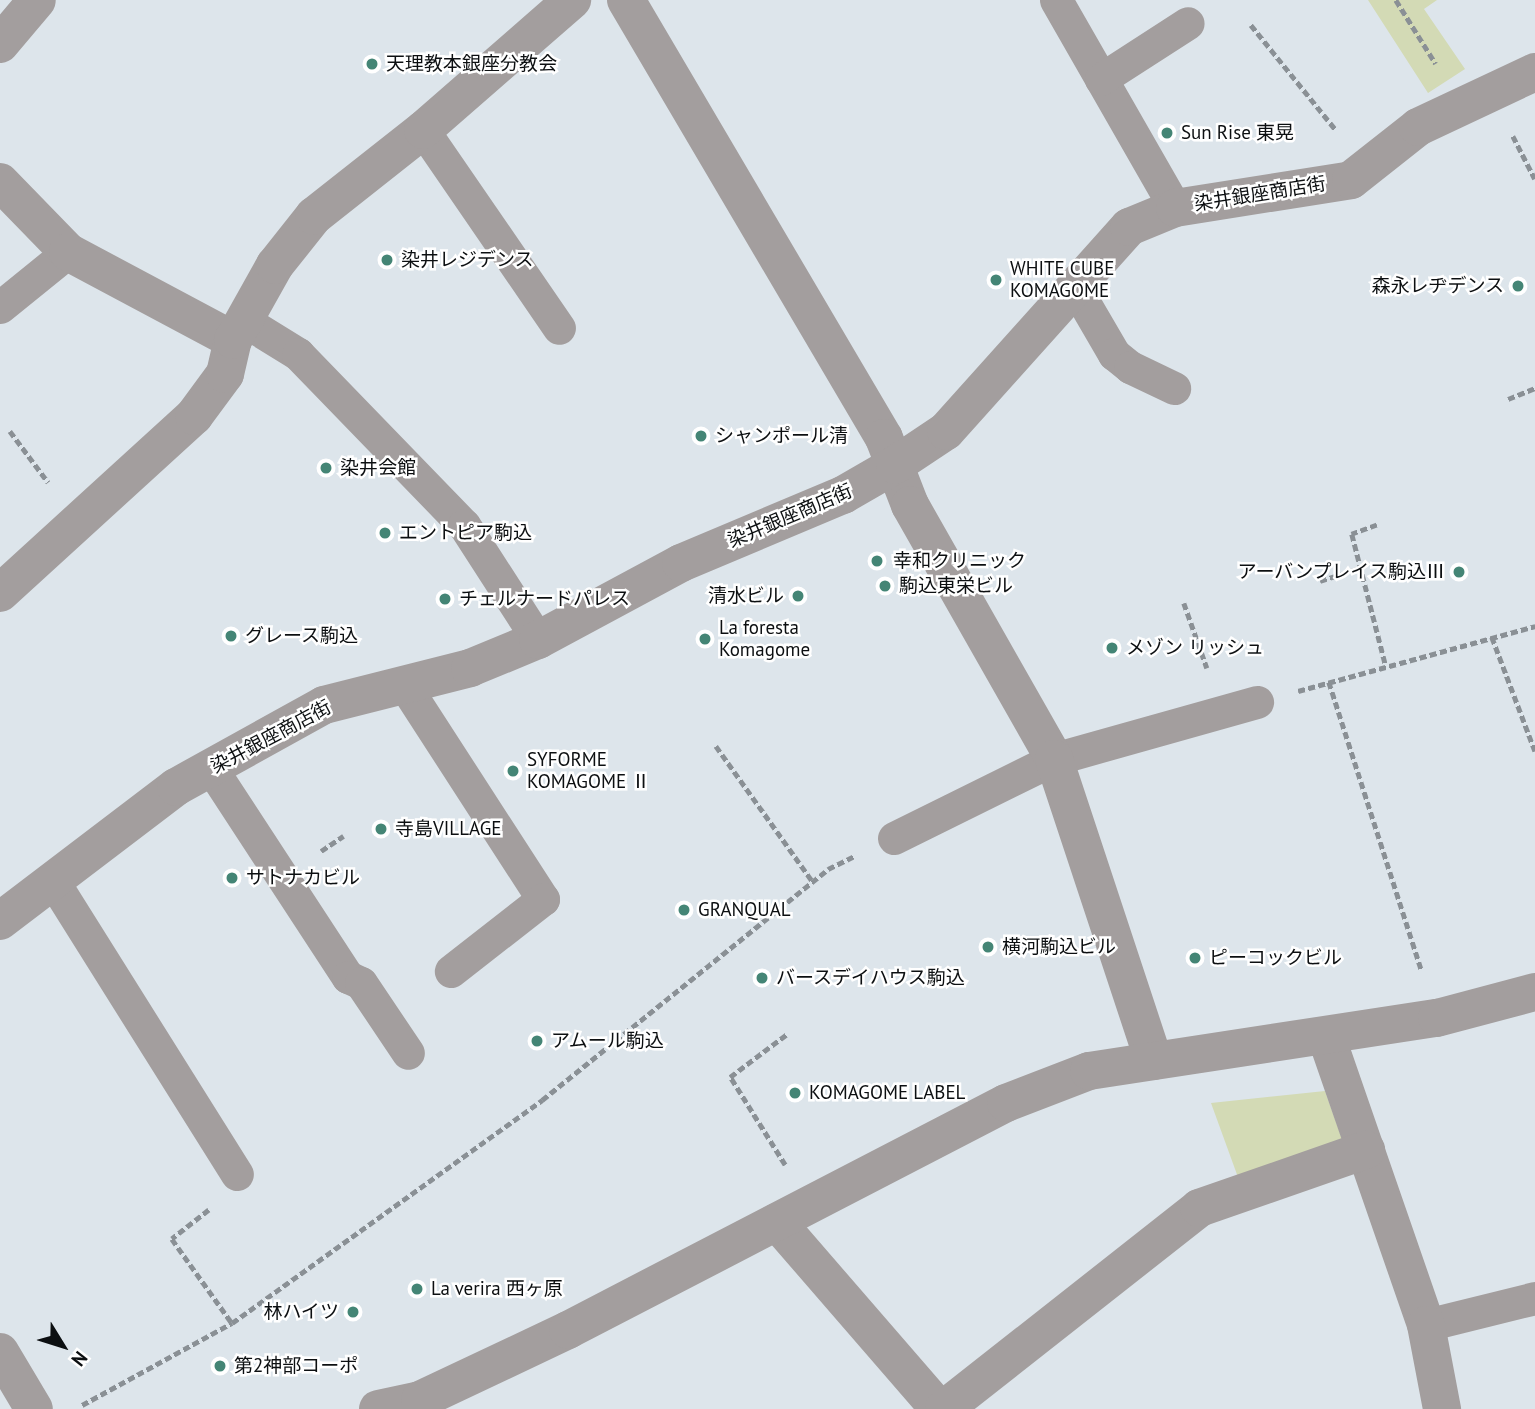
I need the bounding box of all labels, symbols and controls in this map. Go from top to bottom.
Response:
place label: 天理教本銀座分教会 [386,53,557,75]
marker: 天理教本銀座分教会 [364,56,380,72]
place label: Sun Rise 東晃 [1181,122,1294,144]
marker: Sun Rise 東晃 [1159,125,1175,141]
street label: 染井銀座商店街 [1193,172,1327,216]
place label: 染井レジデンス [401,249,534,271]
marker: 染井レジデンス [379,252,395,268]
place label: WHITE CUBE KOMAGOME [1010,258,1114,302]
marker: WHITE CUBE KOMAGOME [988,272,1004,288]
place label: 森永レヂデンス [1371,275,1504,297]
marker: 森永レヂデンス [1510,278,1526,294]
place label: シャンポール清 [715,425,848,447]
marker: シャンポール清 [693,428,709,444]
place label: 染井会館 [340,457,416,479]
marker: 染井会館 [318,460,334,476]
street label: 染井銀座商店街 [724,480,856,552]
place label: エントピア駒込 [399,522,532,544]
marker: エントピア駒込 [377,525,393,541]
place label: 幸和クリニック [893,550,1026,572]
marker: 幸和クリニック [867,551,887,571]
place label: アーバンプレイス駒込Ⅲ [1237,561,1445,583]
marker: アーバンプレイス駒込Ⅲ [1451,564,1467,580]
place label: 駒込東栄ビル [899,575,1013,597]
marker: 駒込東栄ビル [877,578,893,594]
place label: 清水ビル [708,585,784,607]
place label: チェルナードパレス [459,588,630,610]
marker: 清水ビル [790,588,806,604]
marker: チェルナードパレス [437,591,453,607]
place label: La foresta Komagome [719,617,810,661]
place label: グレース駒込 [245,625,359,647]
marker: グレース駒込 [223,628,239,644]
marker: La foresta Komagome [697,631,713,647]
place label: メゾン リッシュ [1126,637,1264,659]
marker: メゾン リッシュ [1104,640,1120,656]
street label: 染井銀座商店街 [207,696,335,778]
place label: SYFORME KOMAGOME Ⅱ [527,749,650,793]
marker: SYFORME KOMAGOME Ⅱ [505,763,521,779]
place label: 寺島VILLAGE [395,818,502,840]
marker: 寺島VILLAGE [373,821,389,837]
place label: サトナカビル [246,867,360,889]
marker: サトナカビル [224,870,240,886]
place label: GRANQUAL [698,899,791,921]
marker: GRANQUAL [676,902,692,918]
place label: 横河駒込ビル [1002,936,1116,958]
marker: 横河駒込ビル [980,939,996,955]
place label: ピーコックビル [1209,947,1342,969]
marker: ピーコックビル [1187,950,1203,966]
place label: バースデイハウス駒込 [776,967,966,989]
marker: バースデイハウス駒込 [754,970,770,986]
place label: アムール駒込 [551,1030,665,1052]
marker: アムール駒込 [529,1033,545,1049]
place label: KOMAGOME LABEL [809,1082,965,1104]
marker: KOMAGOME LABEL [787,1085,803,1101]
place label: La verira 西ヶ原 [431,1278,563,1300]
marker: La verira 西ヶ原 [409,1281,425,1297]
place label: 林ハイツ [263,1301,339,1323]
marker: 林ハイツ [345,1304,361,1320]
north arrow [28,1311,98,1381]
text: N [66,1347,93,1371]
place label: 第2神部コーポ [234,1355,358,1377]
marker: 第2神部コーポ [212,1358,228,1374]

